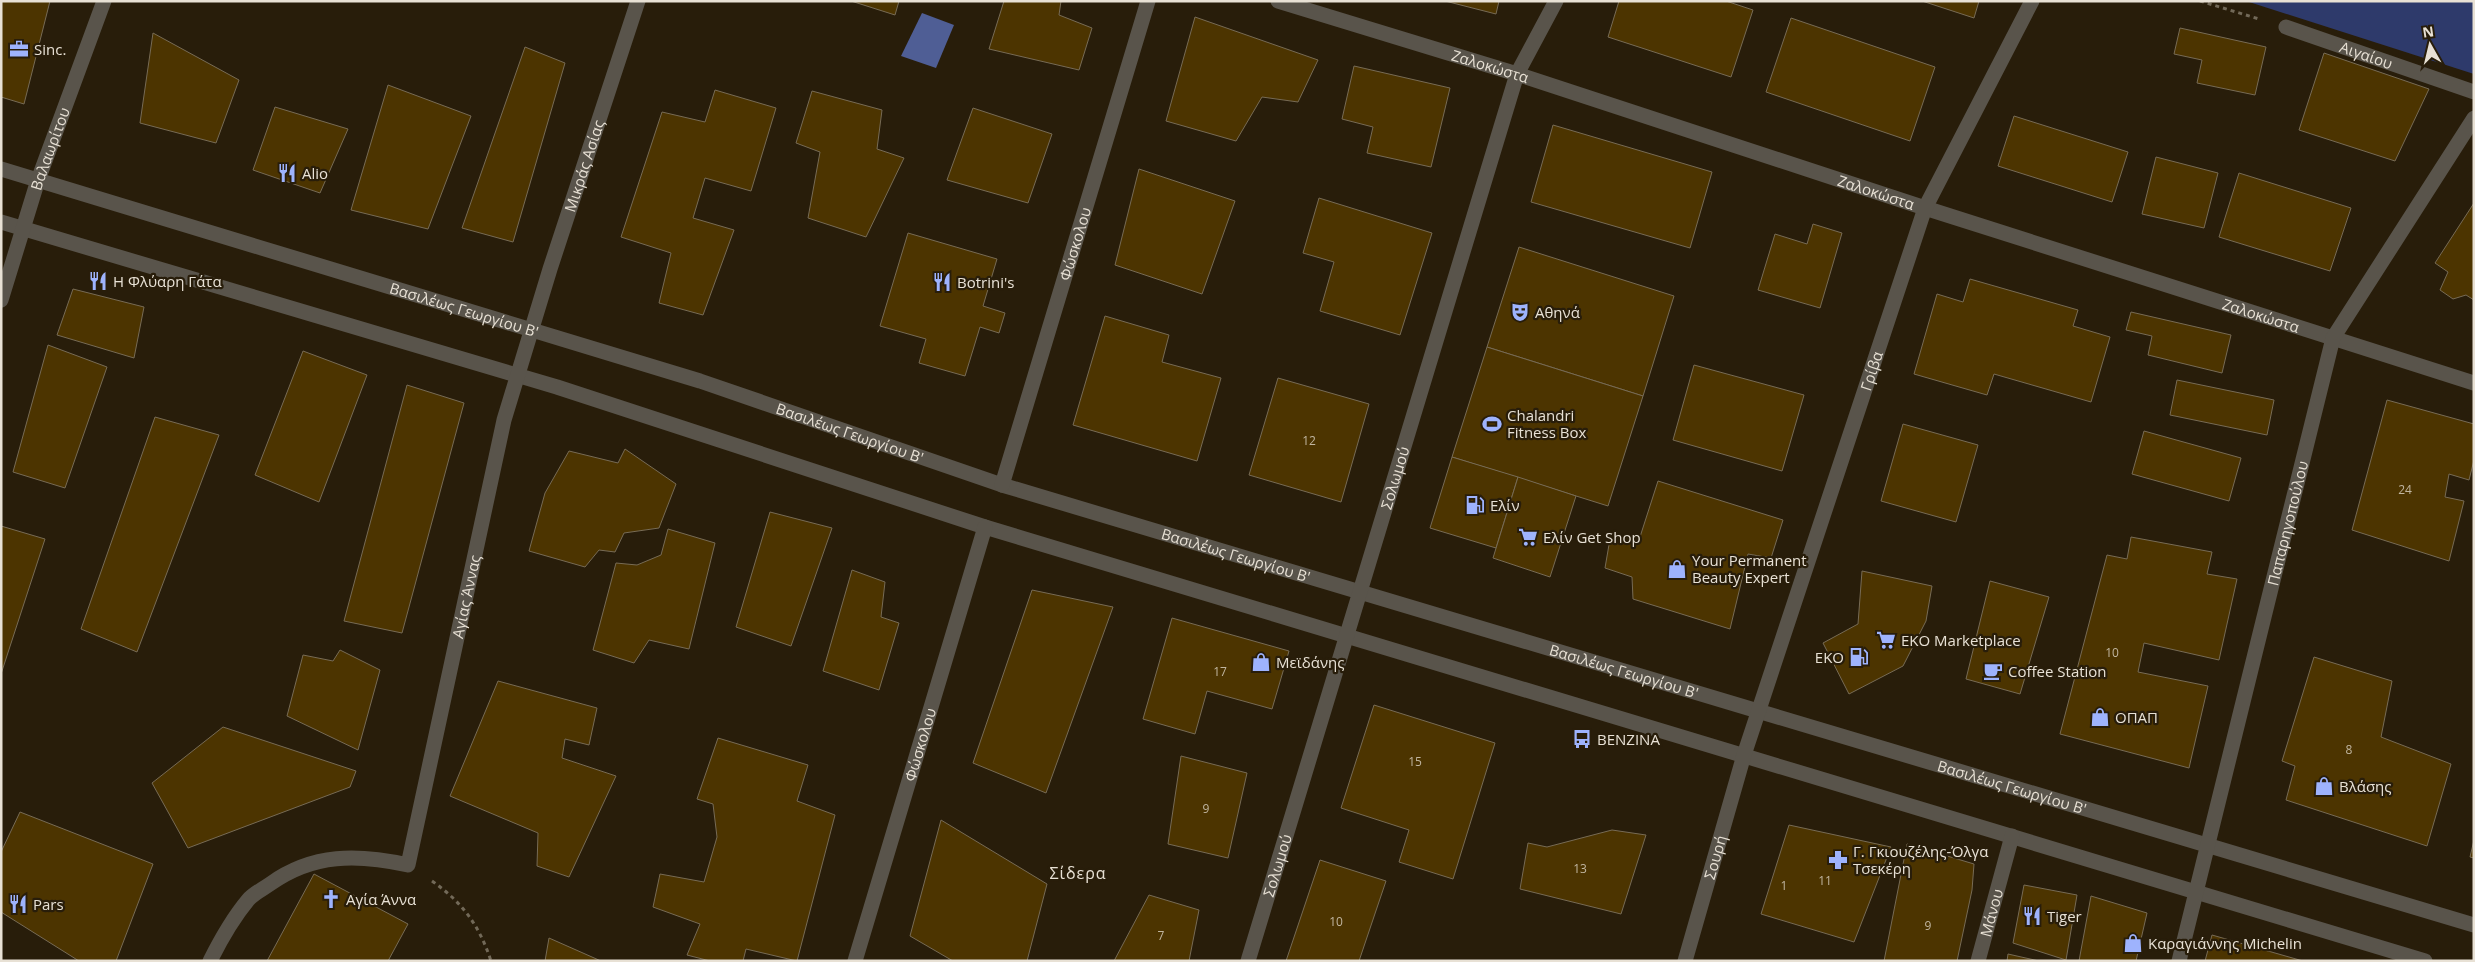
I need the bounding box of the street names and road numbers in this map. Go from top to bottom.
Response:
street label: Αιγαίου [2337,36,2395,73]
street label: Ζαλοκώστα [1449,45,1532,87]
street label: Βαλαωρίτου [25,104,74,193]
street label: Μικράς Ασίας [559,117,608,215]
street label: Ζαλοκώστα [1835,170,1917,214]
street label: Φώσκολου [1054,205,1095,283]
street label: Βασιλέως Γεωργίου Β' [387,277,541,341]
street label: Ζαλοκώστα [2220,293,2302,337]
street label: Γρίβα [1855,348,1887,393]
street label: Βασιλέως Γεωργίου Β' [774,398,926,467]
street label: Σολωμού [1376,444,1414,512]
street label: Παπαρηγοπούλου [2262,459,2312,588]
street label: Βασιλέως Γεωργίου Β' [1159,523,1313,587]
street label: Αγίας Άννας [447,553,485,640]
street label: Βασιλέως Γεωργίου Β' [1547,639,1701,703]
street label: Φώσκολου [899,705,940,784]
street label: Βασιλέως Γεωργίου Β' [1935,755,2089,819]
street label: Σολωμού [1258,831,1296,899]
street label: Σουρή [1699,833,1731,882]
street label: Μάνου [1975,886,2007,939]

